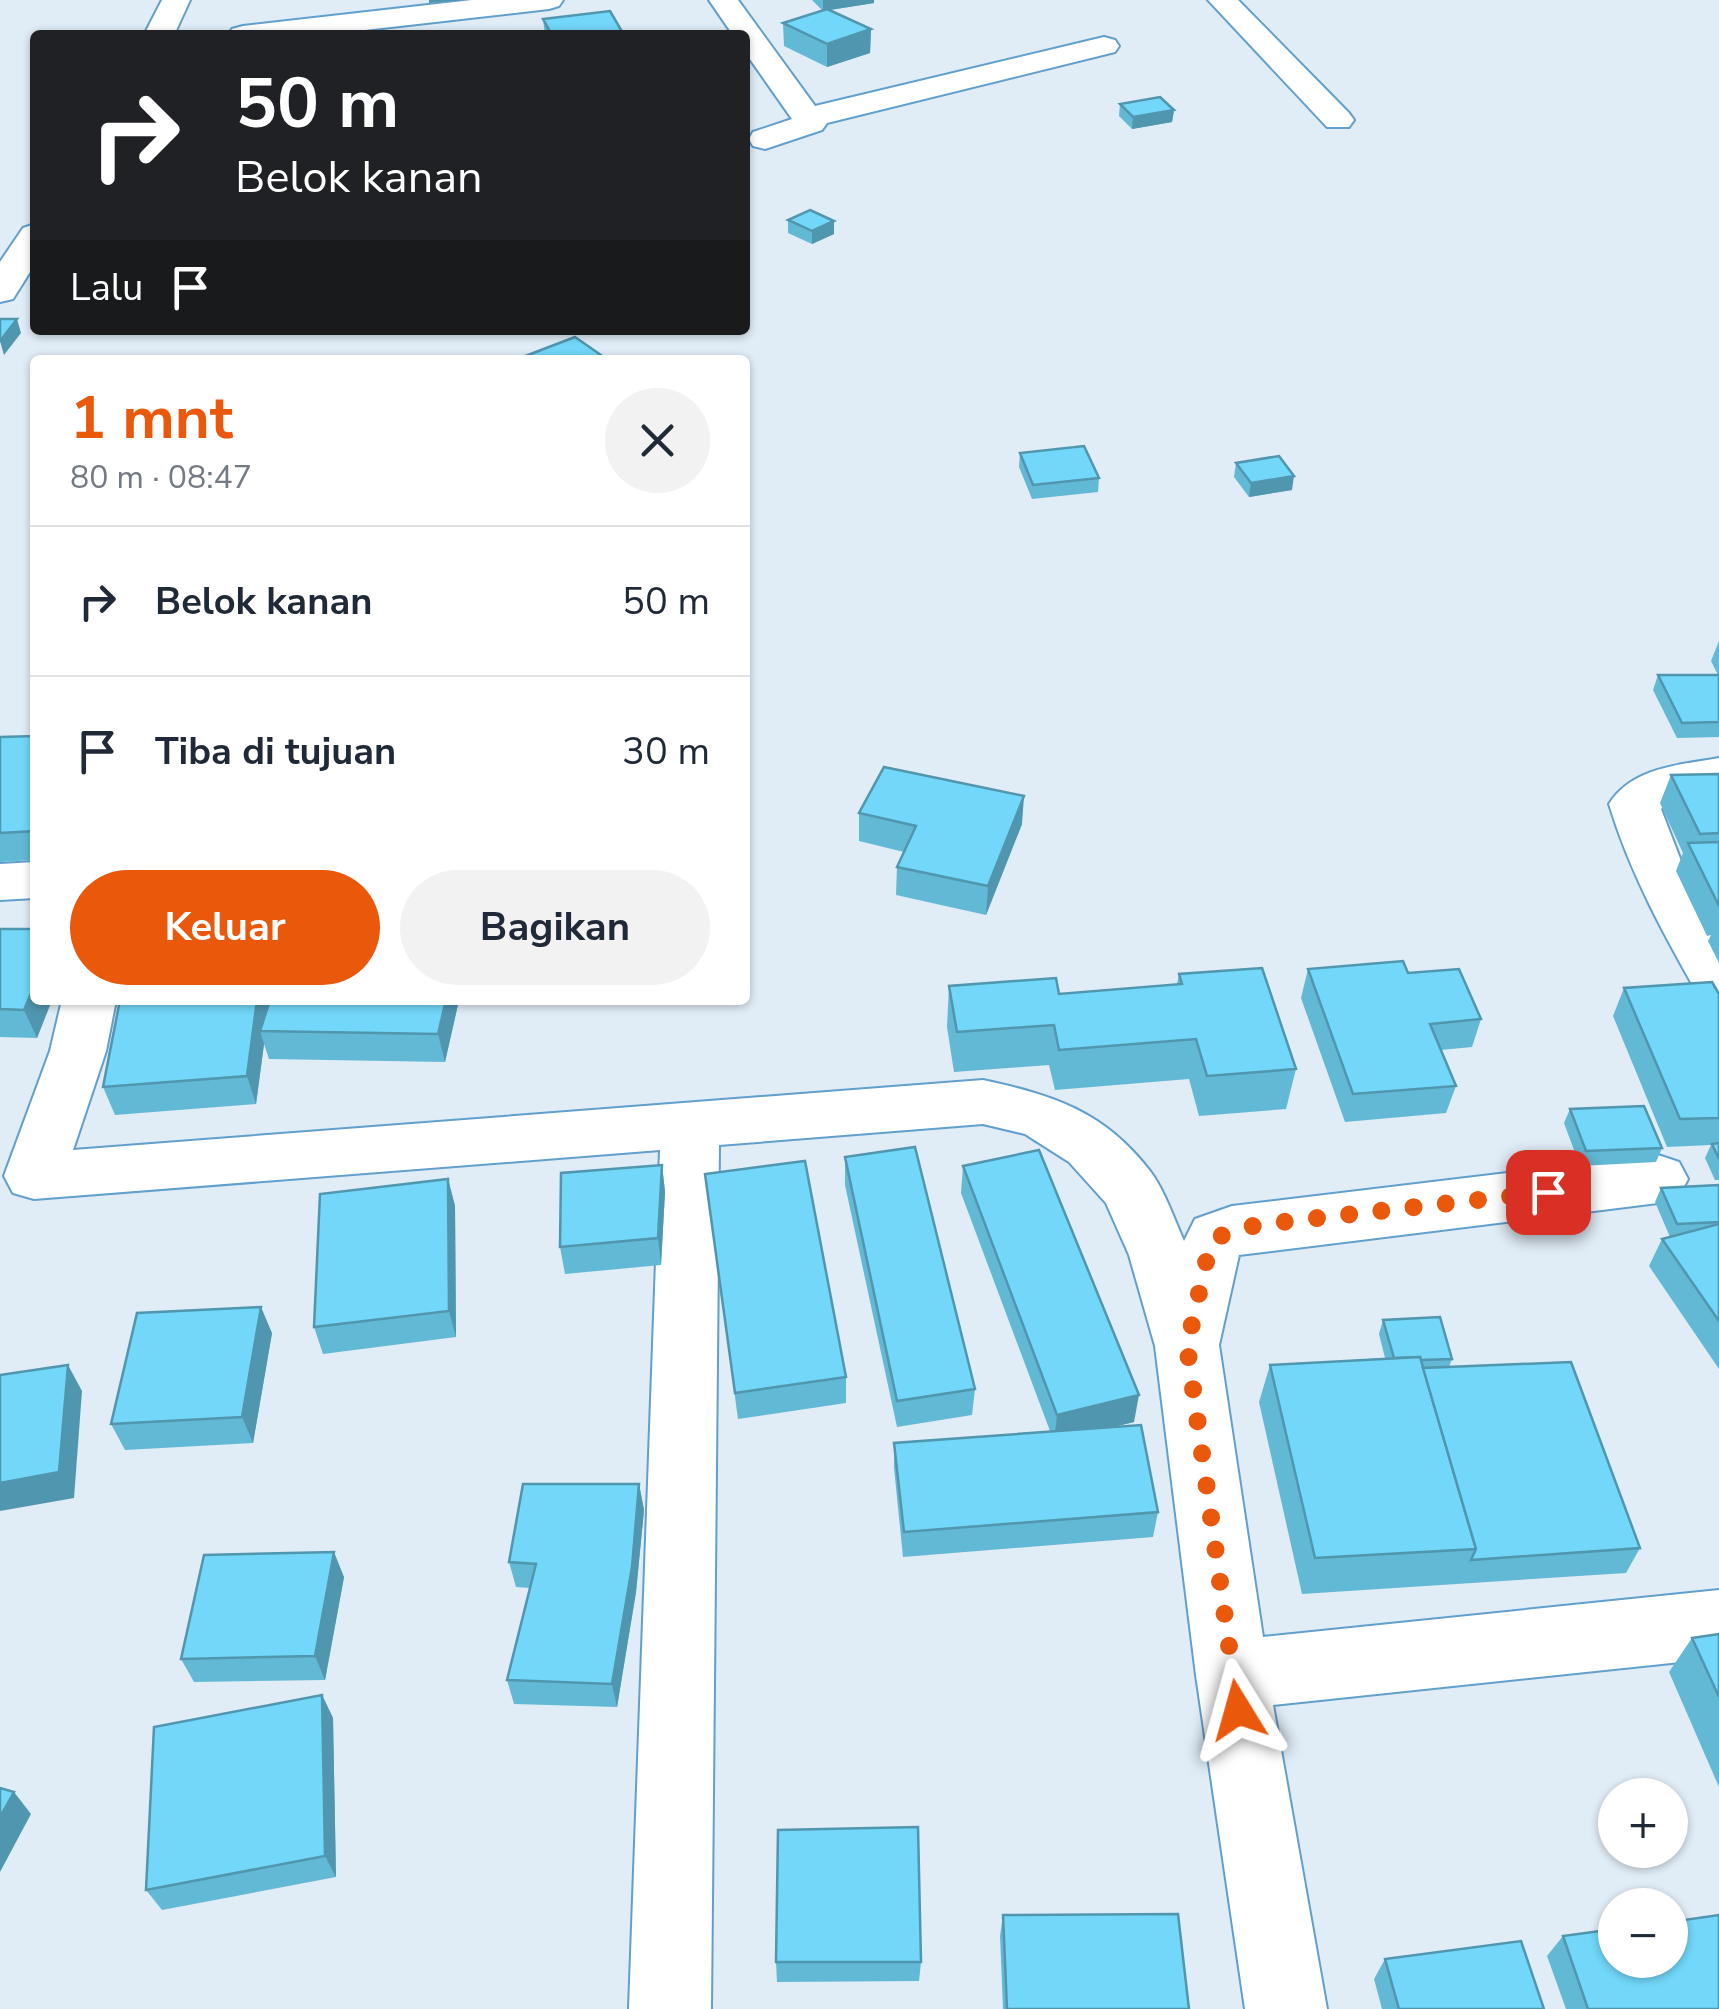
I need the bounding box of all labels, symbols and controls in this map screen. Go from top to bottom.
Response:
text: 50 m [235,56,399,152]
icon: right [70,70,200,200]
text: Belok kanan [235,147,483,208]
icon: arrive [163,260,218,315]
text: Lalu [70,262,143,313]
text: 1 mnt [70,377,233,459]
button: close [605,388,710,493]
text: 80 m · 08:47 [70,456,252,499]
icon: right [70,574,125,629]
text: Belok kanan [155,576,372,627]
text: 50 m [622,576,710,627]
icon: arrive [70,724,125,779]
text: Tiba di tujuan [155,726,396,777]
text: 30 m [622,726,710,777]
button: Keluar [70,870,380,985]
button: Bagikan [400,870,710,985]
pin [1506,1150,1591,1235]
icon: arrive [1521,1165,1576,1220]
position arrow [1186,1658,1290,1762]
map controls [1598,1778,1688,1978]
button: + [1598,1778,1688,1868]
button: − [1598,1888,1688,1978]

